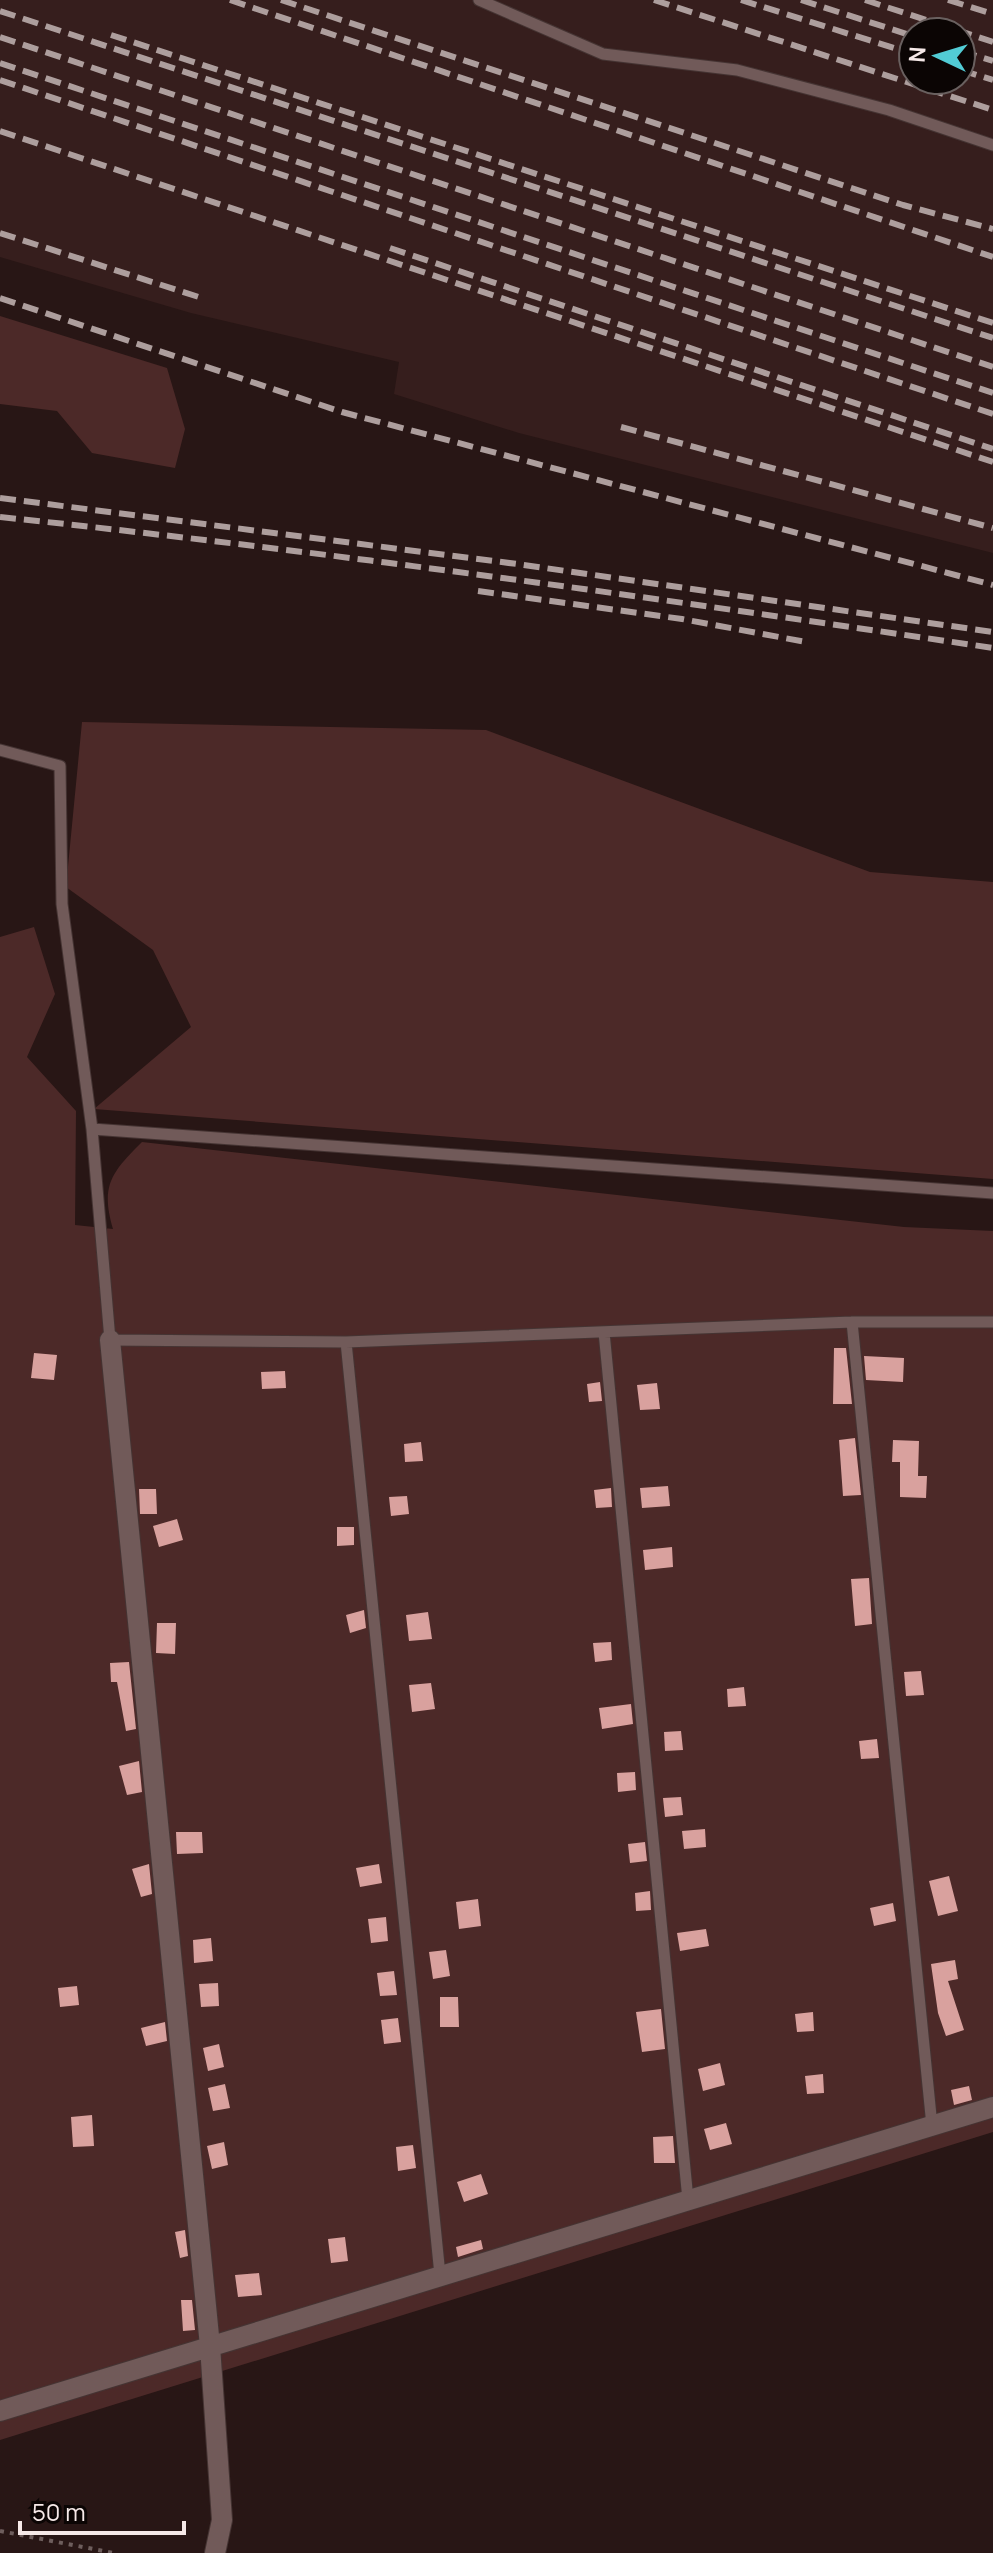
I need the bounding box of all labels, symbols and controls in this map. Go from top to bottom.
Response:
north arrow [897,16,977,96]
text: N [902,46,933,64]
scale bar [20,2485,184,2535]
text: 50 m [32,2495,86,2528]

